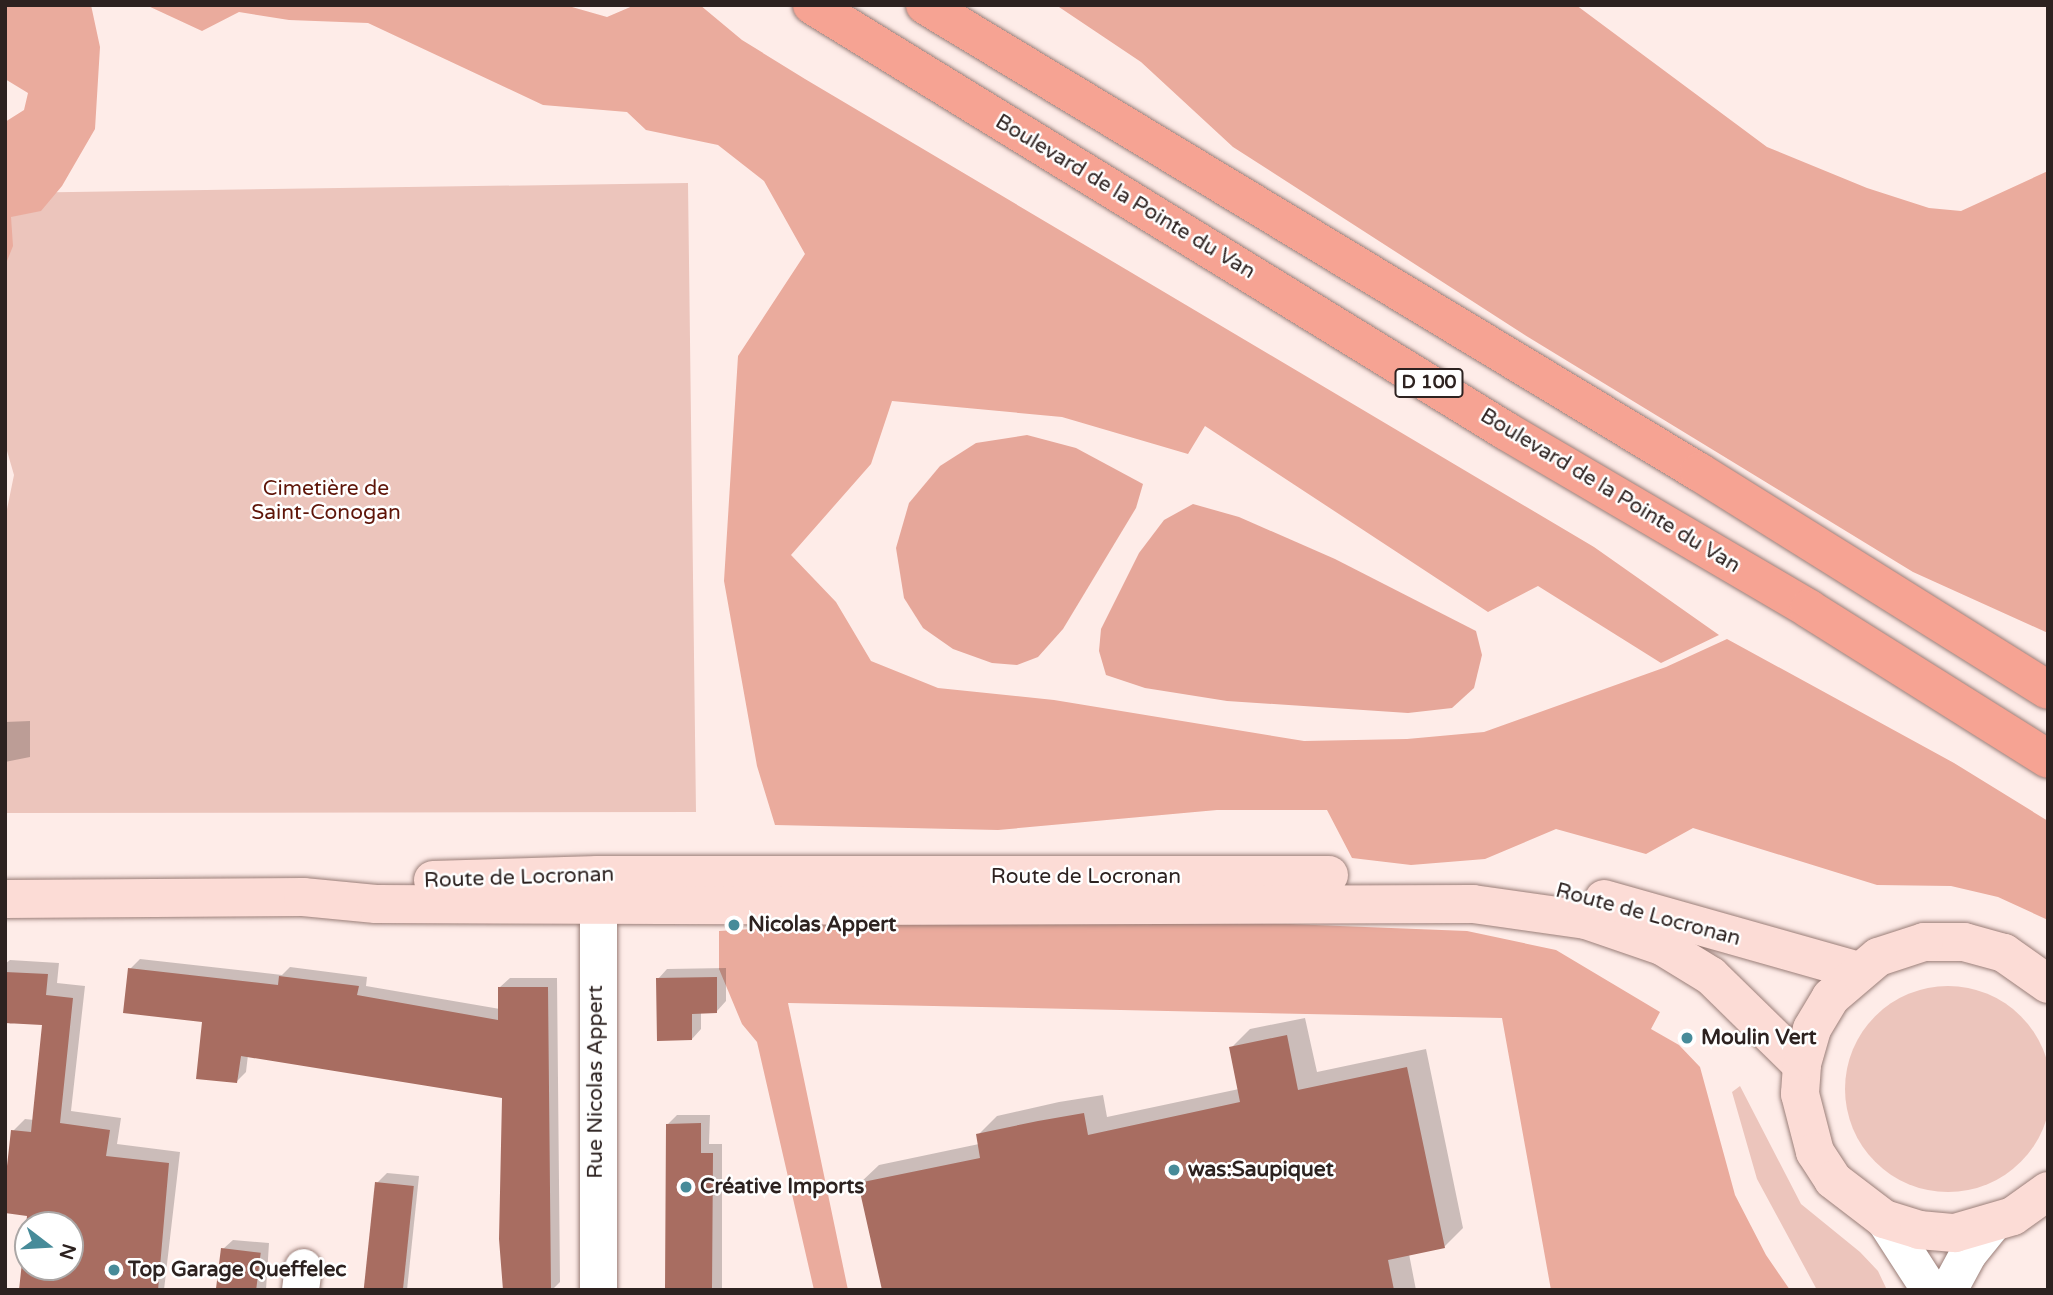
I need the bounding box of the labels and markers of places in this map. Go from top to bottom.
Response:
place label: Nicolas Appert [748,912,896,938]
marker: Nicolas Appert [726,917,742,933]
place label: Moulin Vert [1701,1025,1817,1051]
marker: Moulin Vert [1679,1030,1695,1046]
place label: was:Saupiquet [1188,1157,1334,1183]
marker: was:Saupiquet [1166,1162,1182,1178]
place label: Créative Imports [700,1174,864,1200]
marker: Créative Imports [678,1179,694,1195]
place label: Top Garage Queffelec [128,1257,346,1283]
marker: Top Garage Queffelec [106,1262,122,1278]

